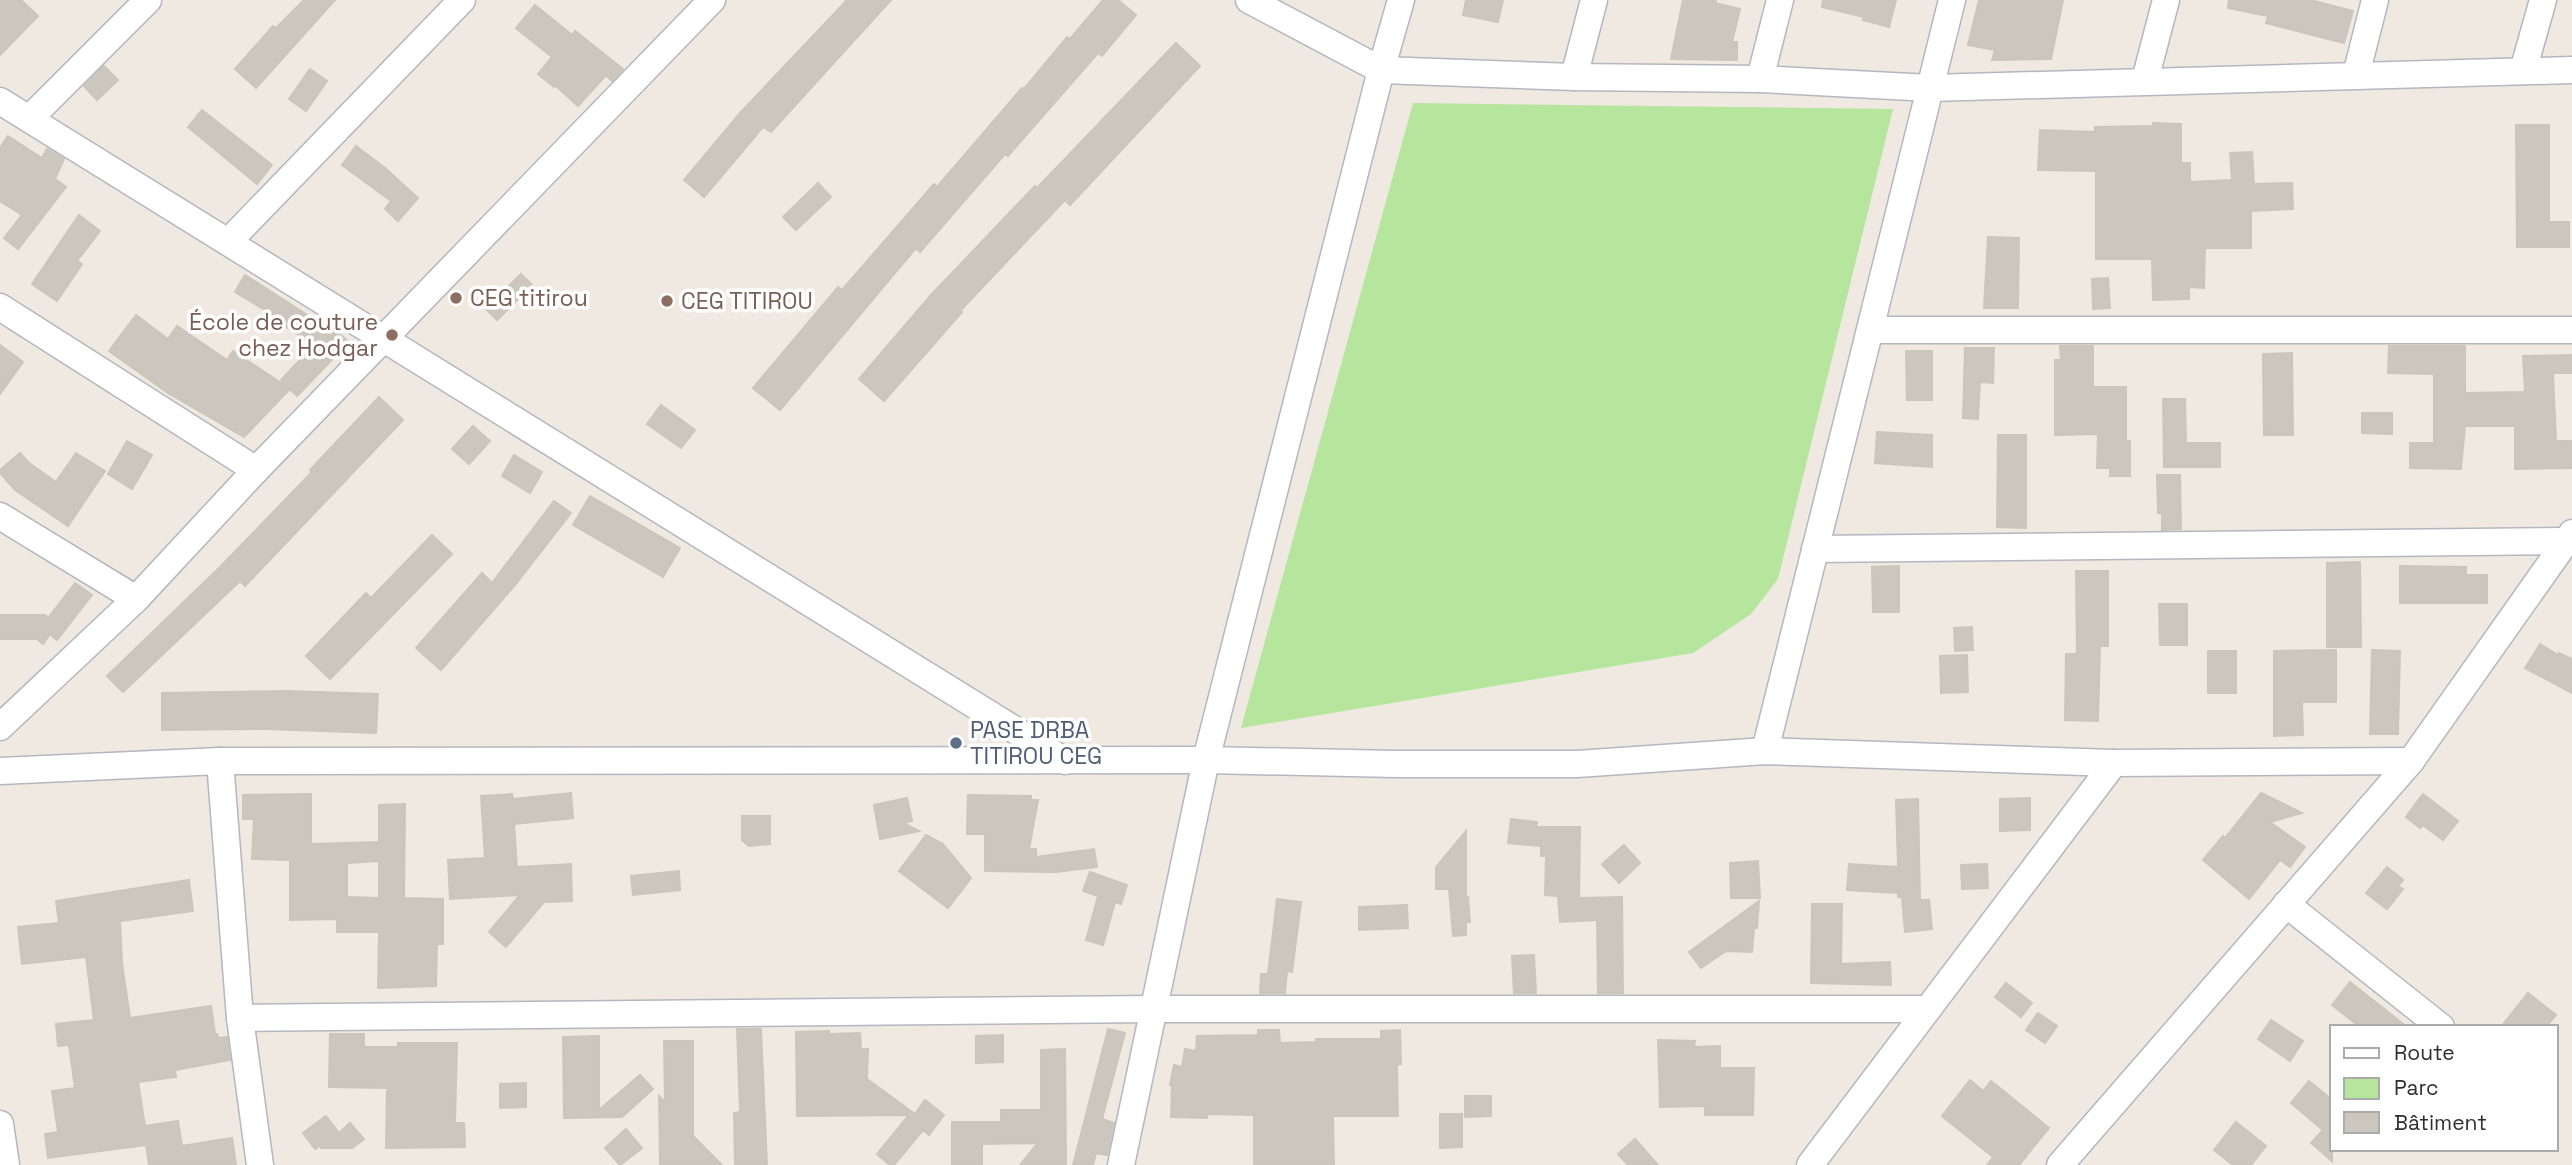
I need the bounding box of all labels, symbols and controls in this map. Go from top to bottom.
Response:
place label: CEG titirou [470,283,588,313]
place label: CEG TITIROU [681,286,813,316]
marker: CEG titirou [448,290,464,306]
marker: CEG TITIROU [659,293,675,309]
place label: École de couture chez Hodgar [189,307,378,363]
marker: École de couture chez Hodgar [384,327,400,343]
place label: PASE DRBA TITIROU CEG [970,715,1102,771]
marker: PASE DRBA TITIROU CEG [948,735,964,751]
legend [2330,1025,2558,1151]
text: Route [2394,1039,2455,1066]
text: Parc [2394,1074,2439,1101]
text: Bâtiment [2394,1109,2487,1136]

